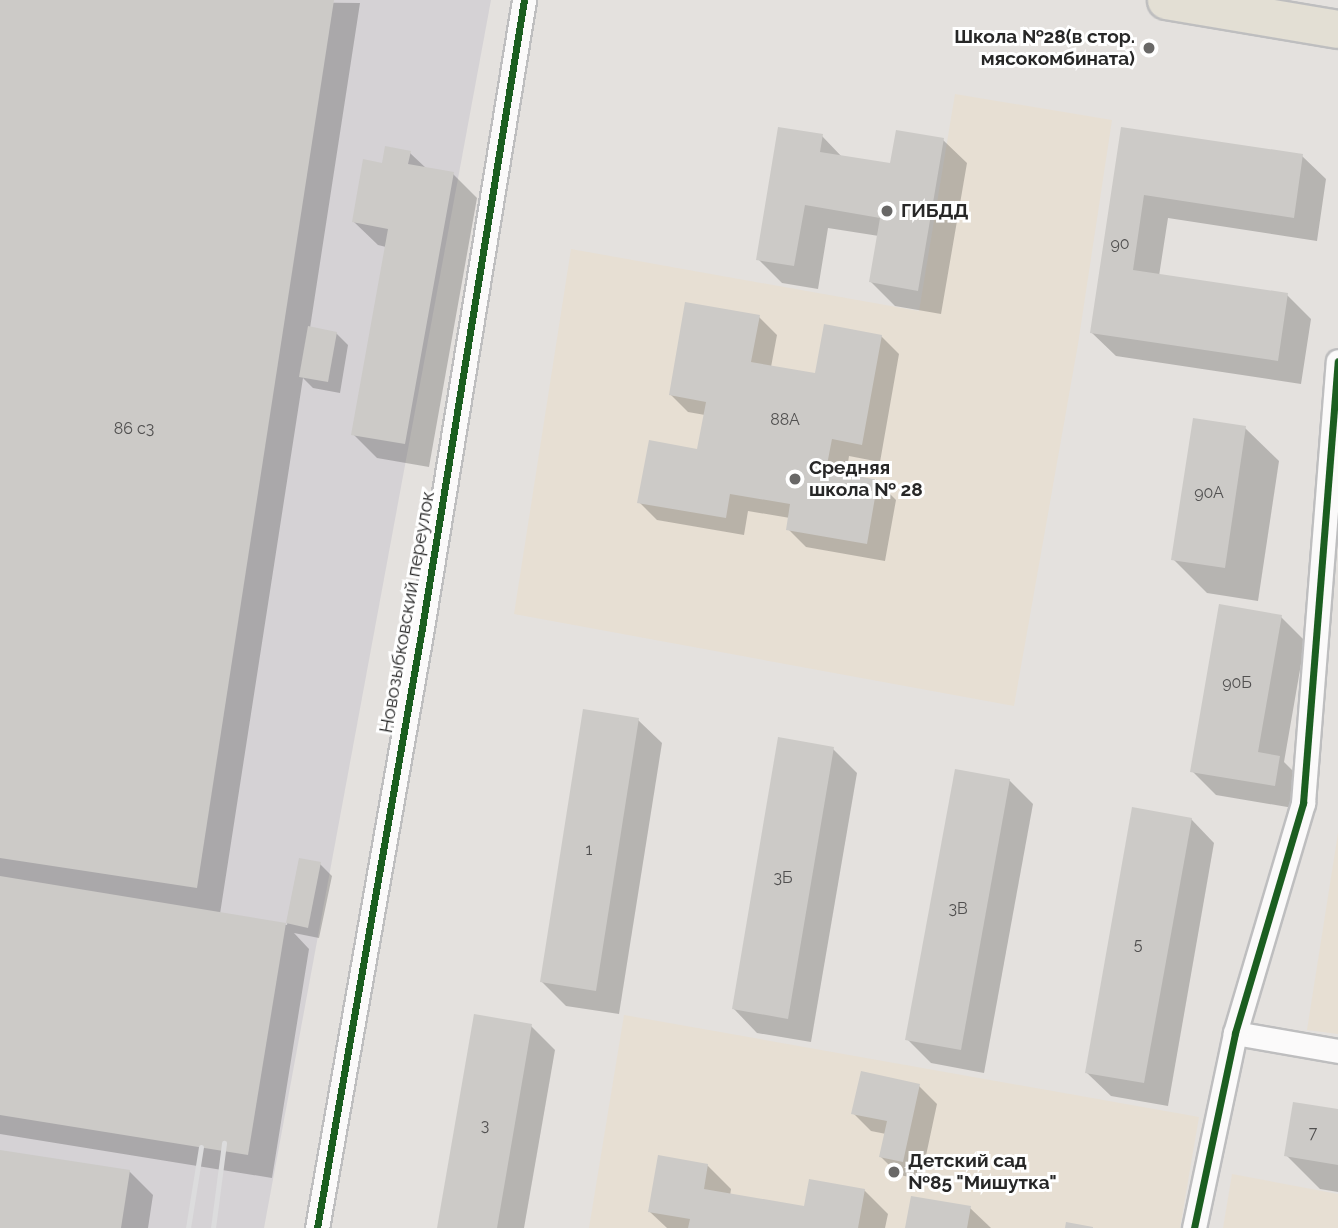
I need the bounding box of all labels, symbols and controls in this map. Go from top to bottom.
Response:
place label: Школа №28(в стор. мясокомбината) [954,26,1135,70]
marker: Школа №28(в стор. мясокомбината) [1141,40,1157,56]
place label: ГИБДД [901,200,968,222]
marker: ГИБДД [879,203,895,219]
house number: 90 [1110,234,1130,254]
house number: 88А [770,410,800,430]
house number: 86 с3 [114,419,154,439]
place label: Средняя школа № 28 [809,457,923,501]
marker: Средняя школа № 28 [787,471,803,487]
house number: 90А [1194,483,1224,503]
street label: Новозыбковский переулок [374,489,440,735]
house number: 90Б [1222,673,1252,693]
house number: 1 [586,840,592,860]
house number: 3Б [774,868,792,888]
house number: 3В [948,899,968,919]
house number: 5 [1134,935,1142,955]
house number: 3 [481,1116,489,1136]
house number: 7 [1309,1123,1317,1143]
place label: Детский сад №85 "Мишутка" [908,1150,1057,1194]
marker: Детский сад №85 "Мишутка" [886,1164,902,1180]

